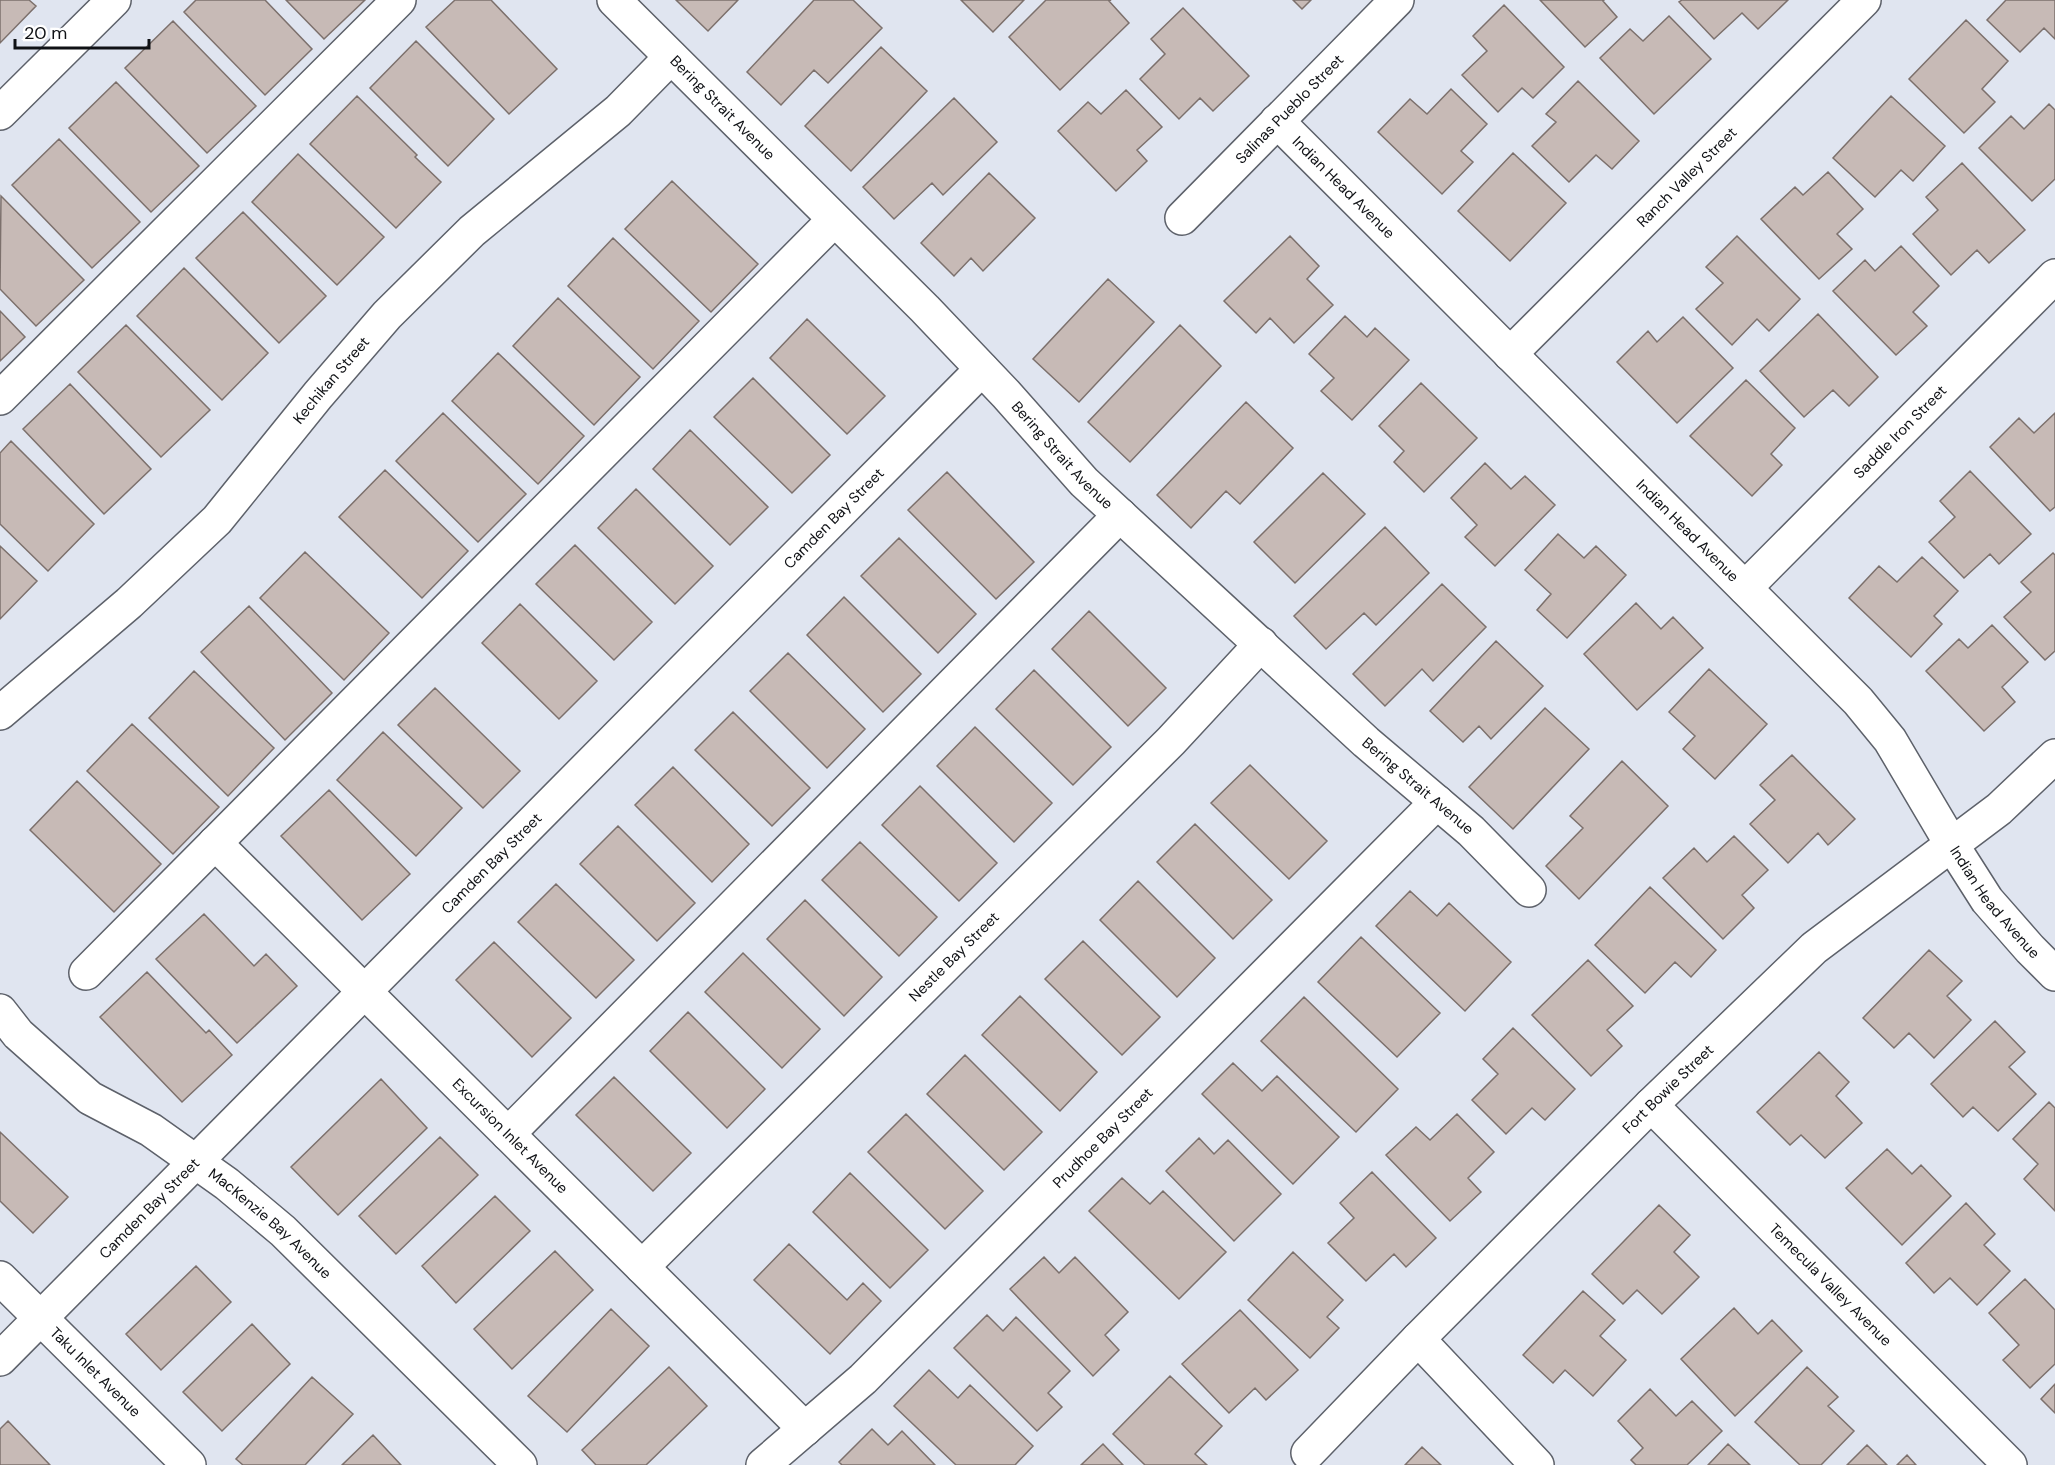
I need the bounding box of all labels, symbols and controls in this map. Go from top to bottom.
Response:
scale bar [15,12,148,50]
text: 20 m [24,21,67,45]
street label: Salinas Pueblo Street [1231,50,1348,168]
street label: Bering Strait Avenue [666,51,779,164]
street label: Ranch Valley Street [1632,123,1741,232]
street label: Indian Head Avenue [1288,132,1399,243]
street label: Kechikan Street [289,332,374,428]
street label: Saddle Iron Street [1849,381,1951,483]
street label: Bering Strait Avenue [1007,397,1117,514]
street label: Camden Bay Street [779,463,888,573]
street label: Indian Head Avenue [1632,475,1743,586]
street label: Bering Strait Avenue [1358,733,1478,839]
street label: Camden Bay Street [437,808,546,918]
street label: Indian Head Avenue [1945,842,2044,963]
street label: Nestle Bay Street [904,907,1004,1006]
street label: Fort Bowie Street [1618,1040,1718,1138]
street label: Excursion Inlet Avenue [448,1074,572,1198]
street label: Prudhoe Bay Street [1048,1083,1157,1193]
street label: Camden Bay Street [95,1154,204,1263]
street label: MacKenzie Bay Avenue [204,1164,336,1283]
street label: Temecula Valley Avenue [1765,1219,1896,1351]
street label: Taku Inlet Avenue [45,1323,145,1422]

